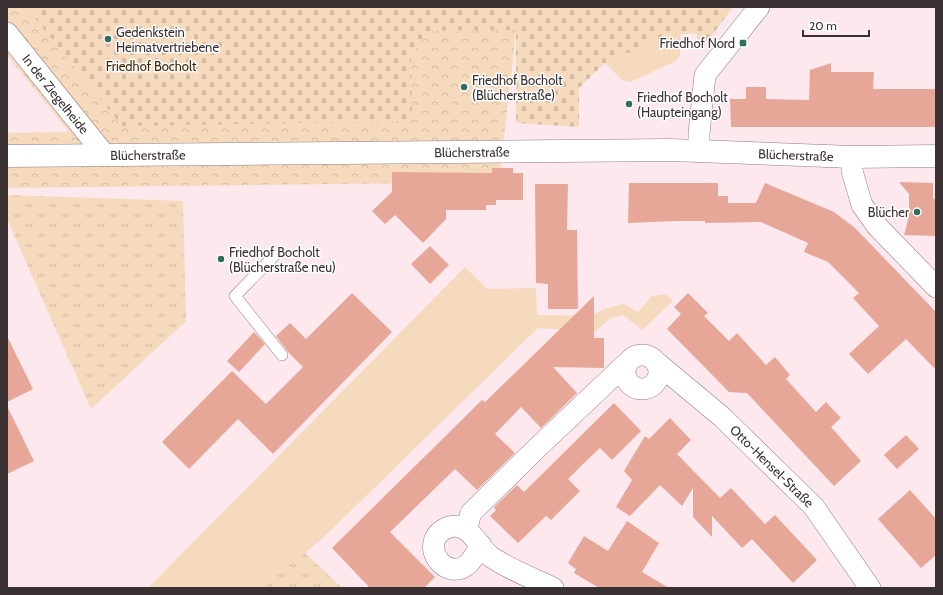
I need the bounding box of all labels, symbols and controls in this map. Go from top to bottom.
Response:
scale bar [803,12,869,38]
text: 20 m [809,18,837,33]
place label: Gedenkstein Heimatvertriebene [116,24,219,55]
marker: Gedenkstein Heimatvertriebene [103,34,113,44]
place label: Friedhof Nord [659,35,735,51]
marker: Friedhof Nord [738,38,748,48]
street label: In der Ziegelheide [19,51,93,137]
park label: Friedhof Bocholt [106,58,197,74]
place label: Friedhof Bocholt (Blücherstraße) [472,72,563,103]
marker: Friedhof Bocholt (Blücherstraße) [459,82,469,92]
place label: Friedhof Bocholt (Haupteingang) [637,89,728,120]
marker: Friedhof Bocholt (Haupteingang) [624,99,634,109]
street label: Blücherstraße [434,143,510,160]
street label: Blücherstraße [758,145,834,164]
street label: Blücherstraße [110,146,186,163]
place label: Blücher [868,204,910,220]
marker: Blücher [912,207,922,217]
place label: Friedhof Bocholt (Blücherstraße neu) [229,244,336,275]
marker: Friedhof Bocholt (Blücherstraße neu) [216,254,226,264]
street label: Otto-Hensel-Straße [727,421,818,511]

